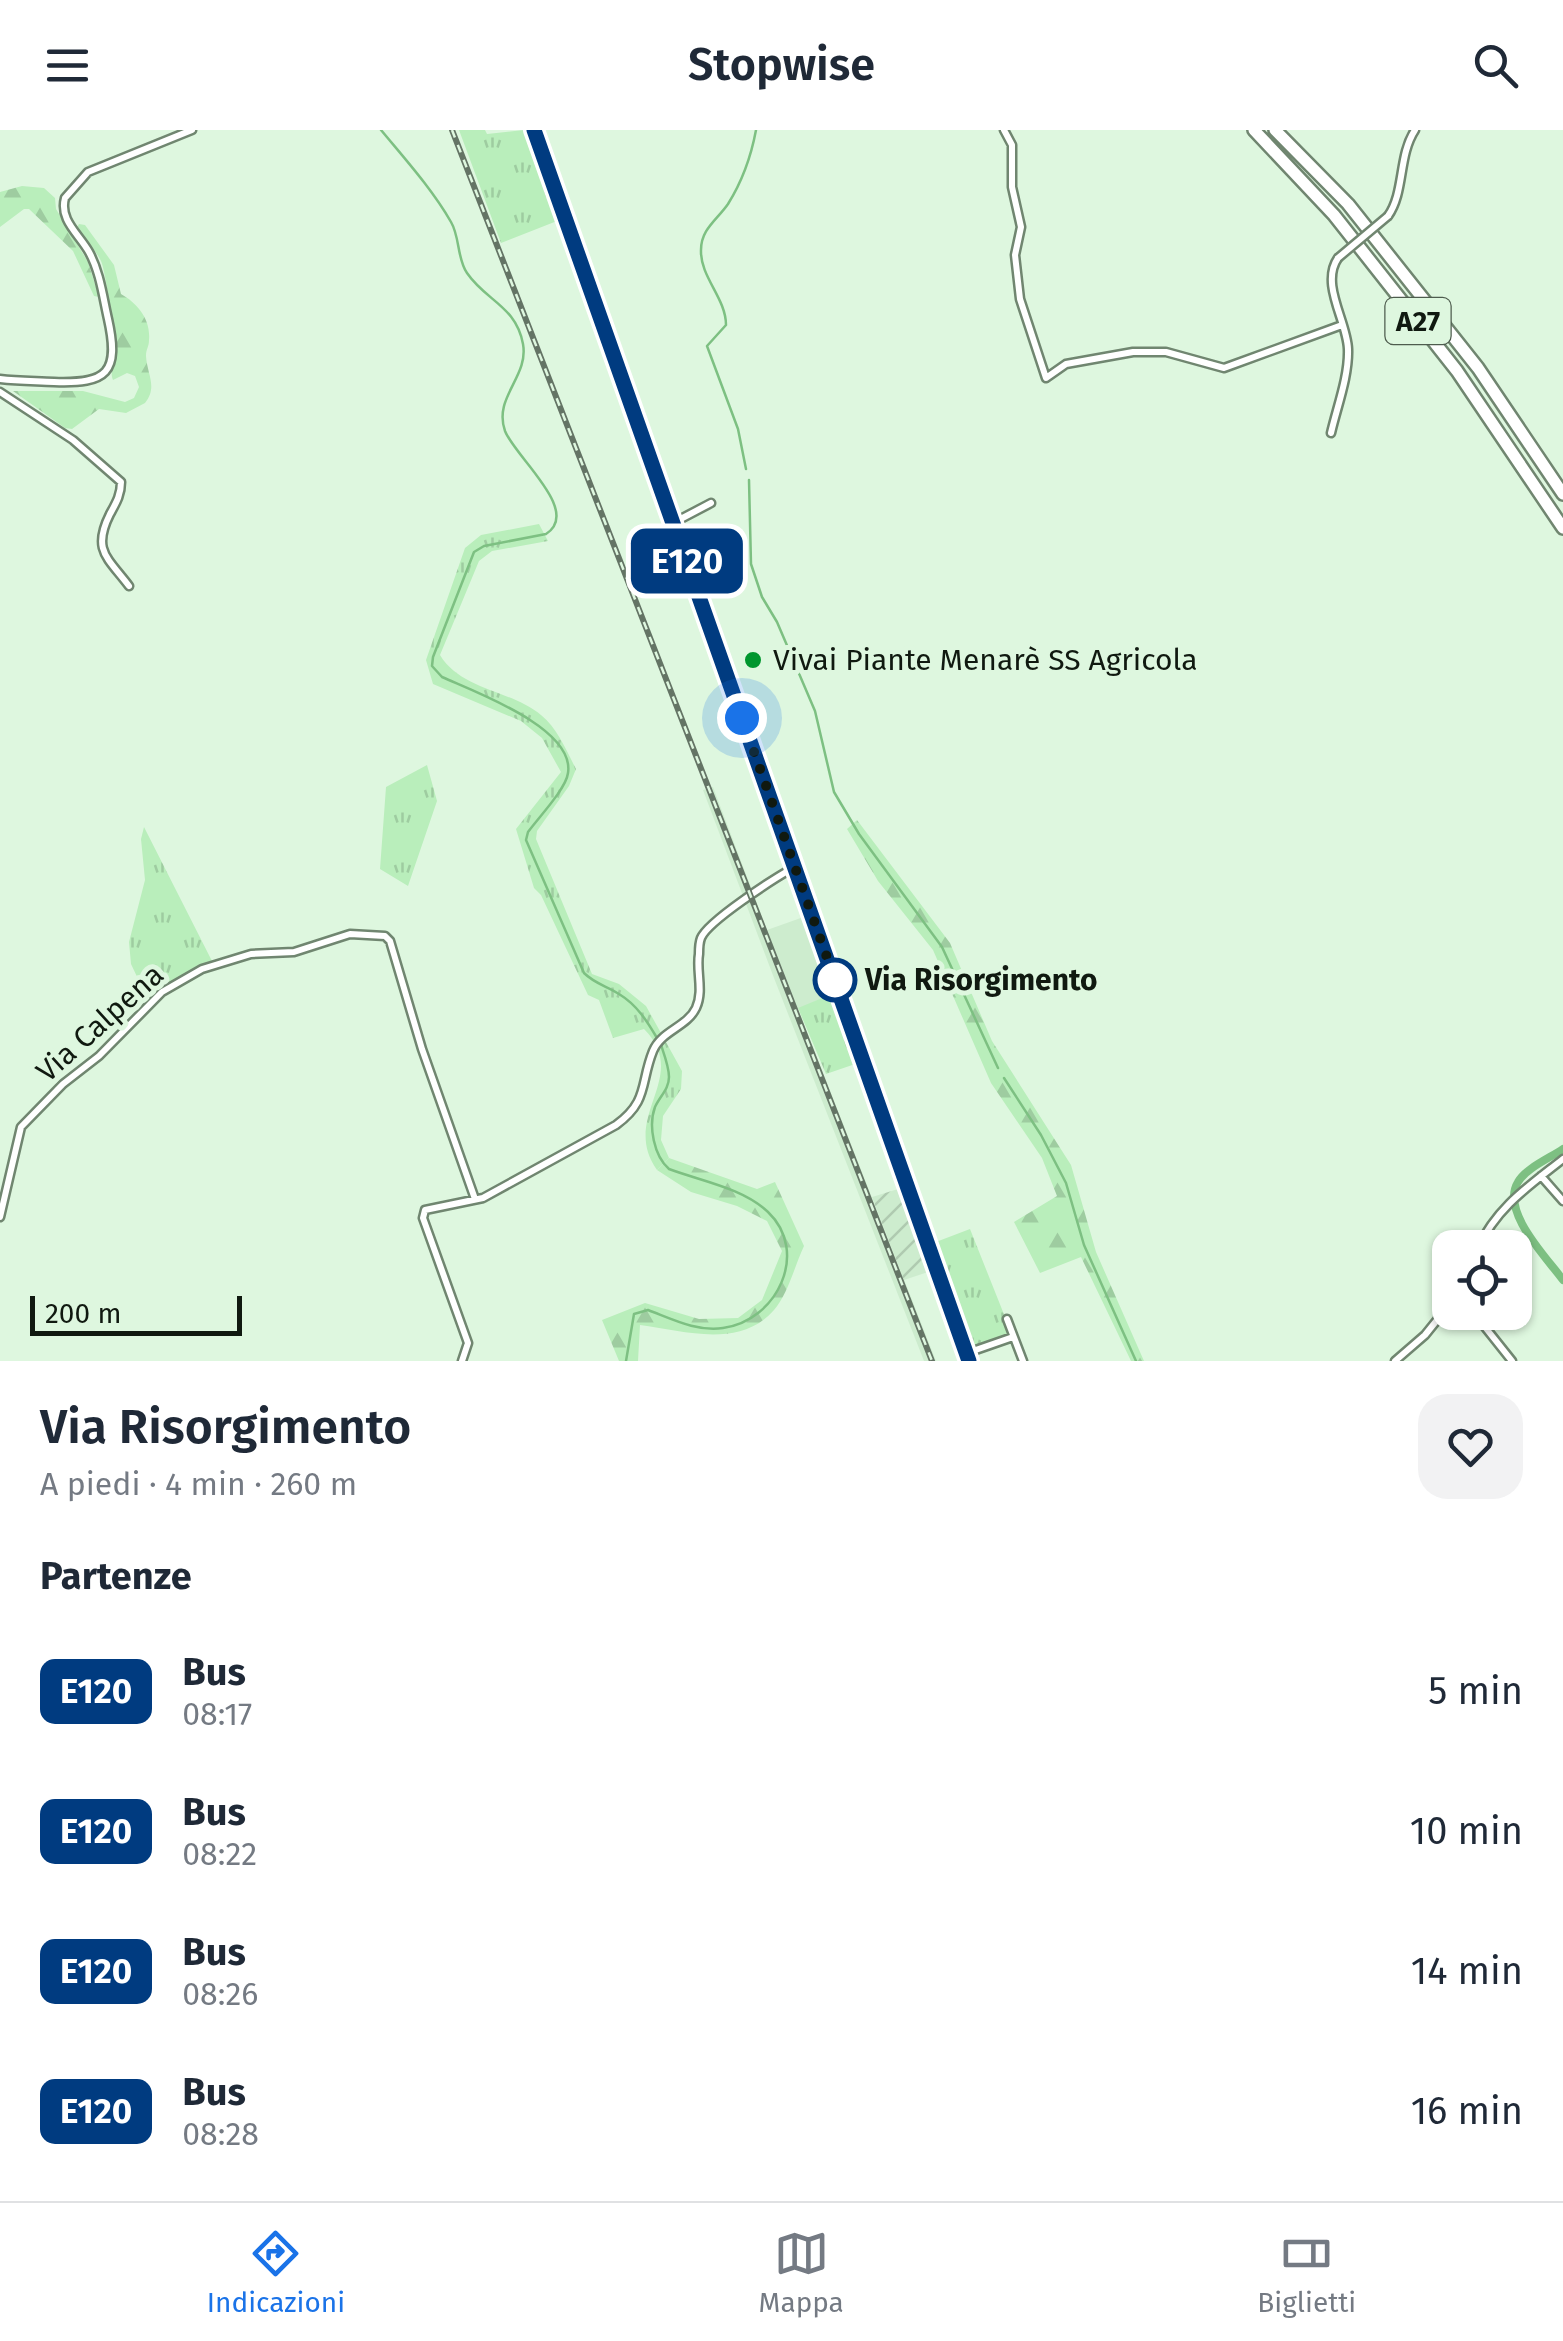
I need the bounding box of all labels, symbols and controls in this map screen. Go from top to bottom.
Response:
icon: menu [40,38,95,93]
text: Stopwise [688,38,875,92]
icon: search [1468,38,1523,93]
road number: A27 [1386,298,1450,344]
line badge: E120 [617,528,757,594]
text: E120 [651,540,723,582]
place label: Vivai Piante Menarè SS Agricola [773,642,1198,678]
marker: Vivai Piante Menarè SS Agricola [742,649,764,671]
your location [717,693,767,743]
street label: Via Calpena [29,956,171,1090]
marker: Via Risorgimento [814,959,856,1001]
place label: Via Risorgimento [864,962,1098,998]
map controls [1432,1230,1532,1330]
button: locate [1432,1230,1532,1330]
scale bar [30,1291,242,1336]
text: 200 m [45,1297,122,1330]
button: heart [1418,1394,1523,1499]
text: Via Risorgimento [40,1398,411,1456]
text: A piedi · 4 min · 260 m [40,1465,357,1503]
text: Partenze [40,1553,192,1599]
text: Bus [182,1649,246,1695]
text: 5 min [1428,1668,1523,1714]
text: E120 [60,1670,132,1712]
text: 08:17 [182,1695,252,1733]
text: Bus [182,1789,246,1835]
text: 10 min [1410,1808,1523,1854]
text: E120 [60,1810,132,1852]
text: 08:22 [182,1835,257,1873]
text: Bus [182,1929,246,1975]
text: 14 min [1411,1948,1523,1994]
text: E120 [60,1950,132,1992]
text: 08:26 [182,1975,258,2013]
text: Bus [182,2069,246,2115]
text: 16 min [1411,2088,1523,2134]
text: E120 [60,2090,132,2132]
text: 08:28 [182,2115,259,2153]
tab: Indicazioni [207,2226,345,2319]
tab: Mappa [759,2226,844,2319]
tab: Biglietti [1257,2226,1356,2319]

